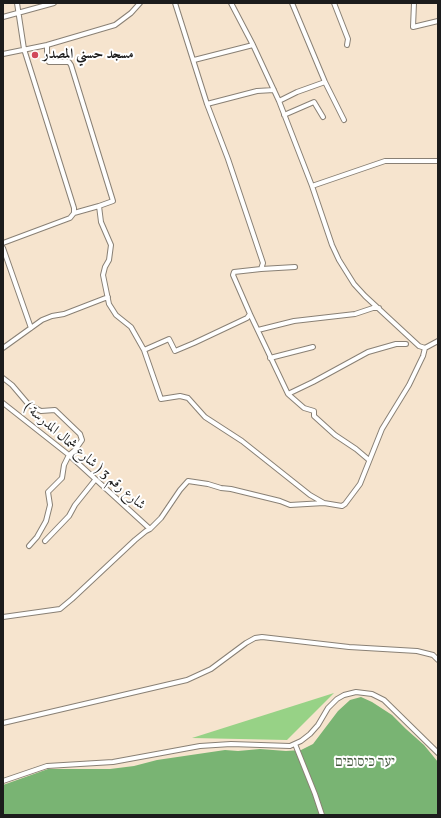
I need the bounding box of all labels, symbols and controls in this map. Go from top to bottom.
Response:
place label: مسجد حسني المصدر [43,47,134,63]
marker: مسجد حسني المصدر [30,50,40,60]
street label: شارع رقم 3 ( شارع شمال المدرسة ) [20,400,148,514]
park label: יער כיסופים [335,755,395,771]

